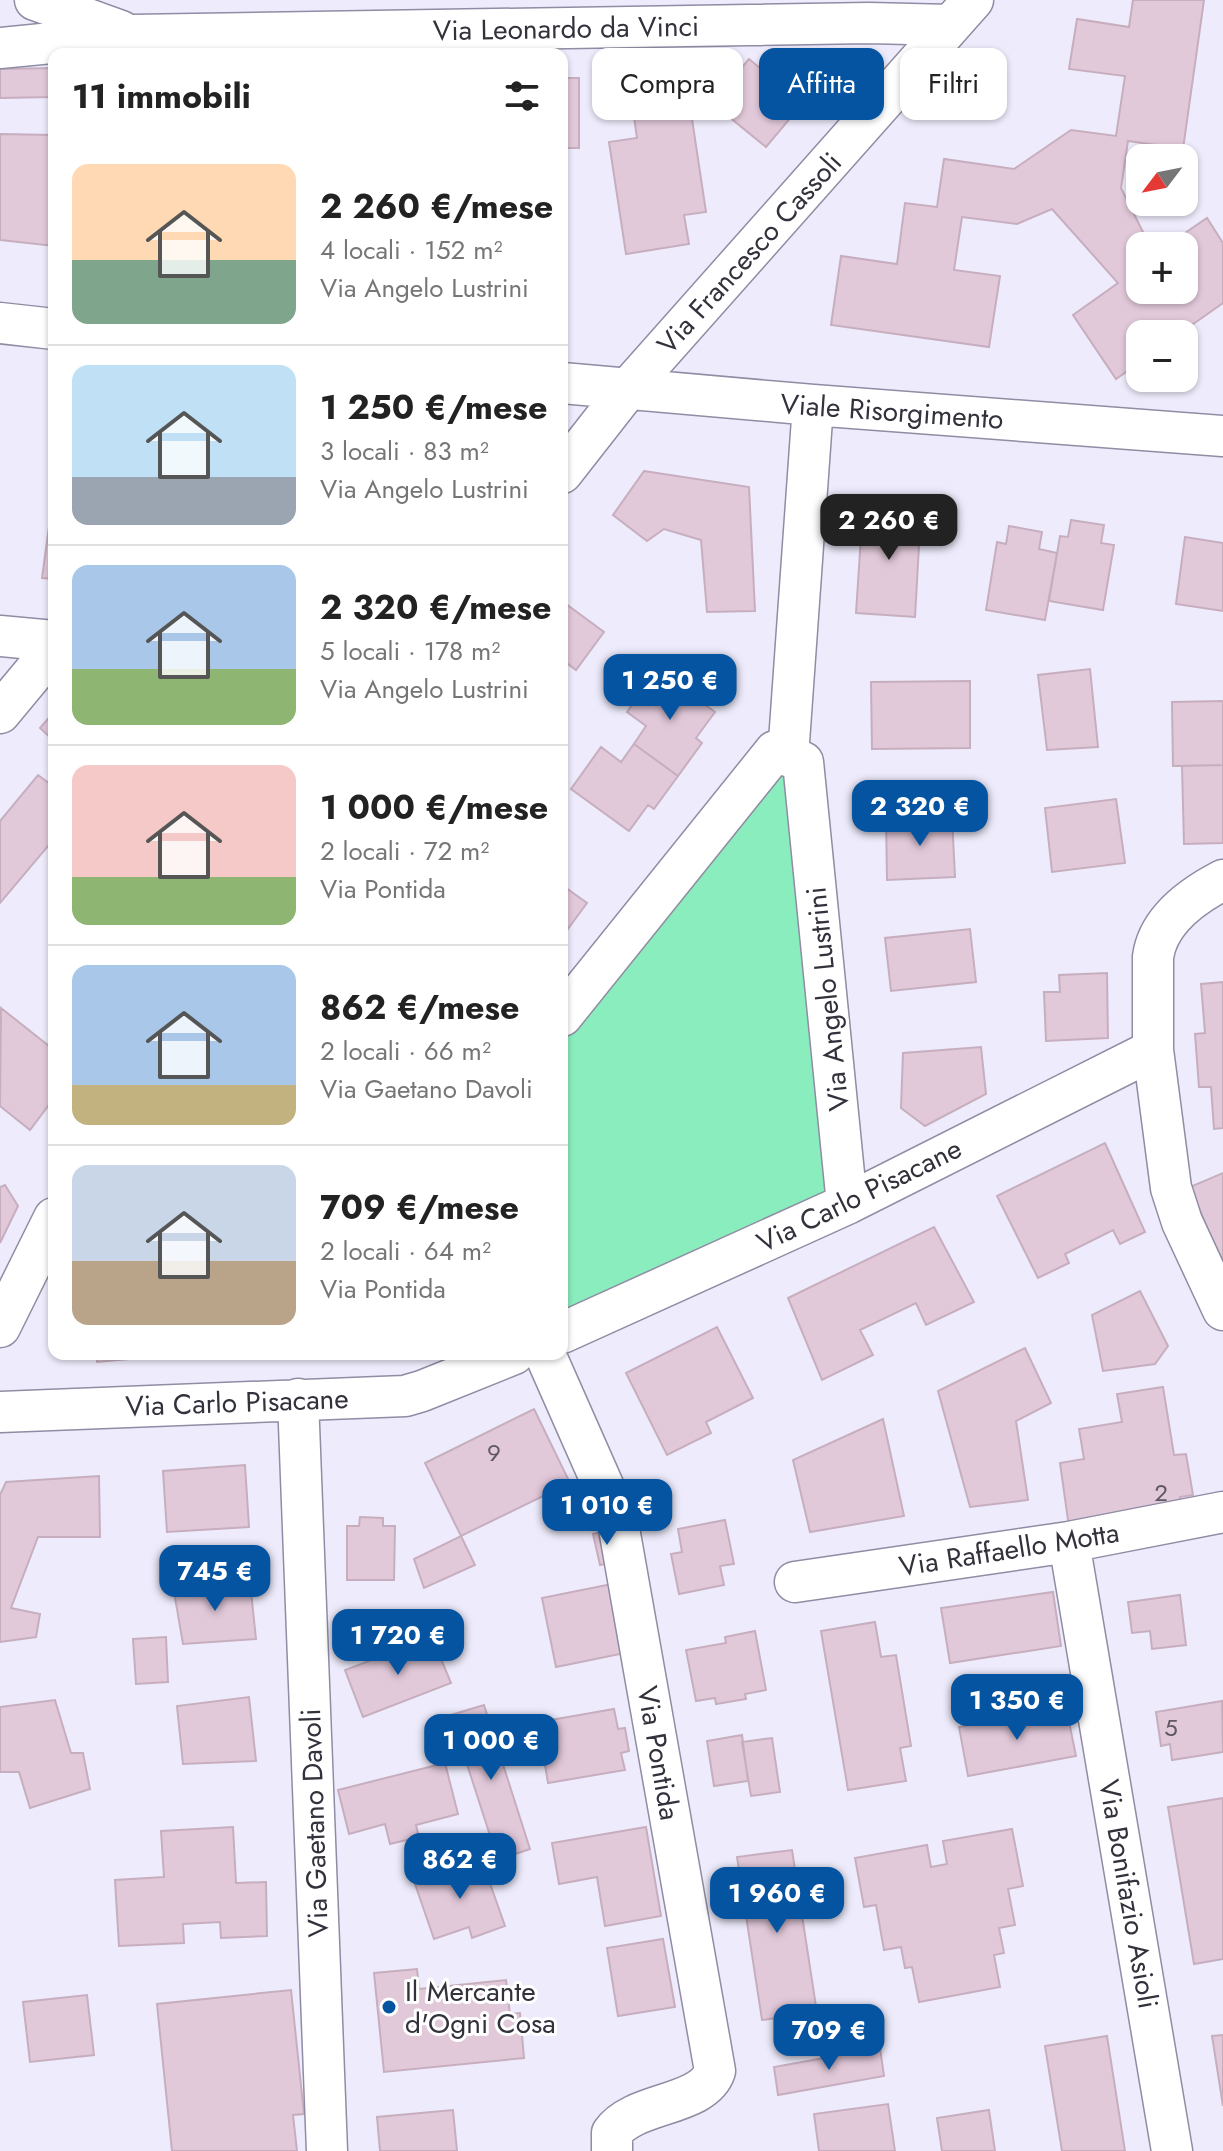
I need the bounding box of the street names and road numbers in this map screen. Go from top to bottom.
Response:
street label: Via Leonardo da Vinci [433,6,700,51]
street label: Via Francesco Cassoli [647,143,851,363]
street label: Viale Risorgimento [779,383,1005,440]
street label: Via Angelo Lustrini [795,885,860,1113]
street label: Via Carlo Pisacane [750,1128,969,1263]
street label: Via Carlo Pisacane [125,1378,349,1427]
street label: Via Raffaello Motta [896,1512,1122,1587]
street label: Via Pontida [627,1683,690,1823]
street label: Via Gaetano Davoli [290,1708,339,1938]
street label: Via Bonifazio Asioli [1088,1776,1169,2012]

